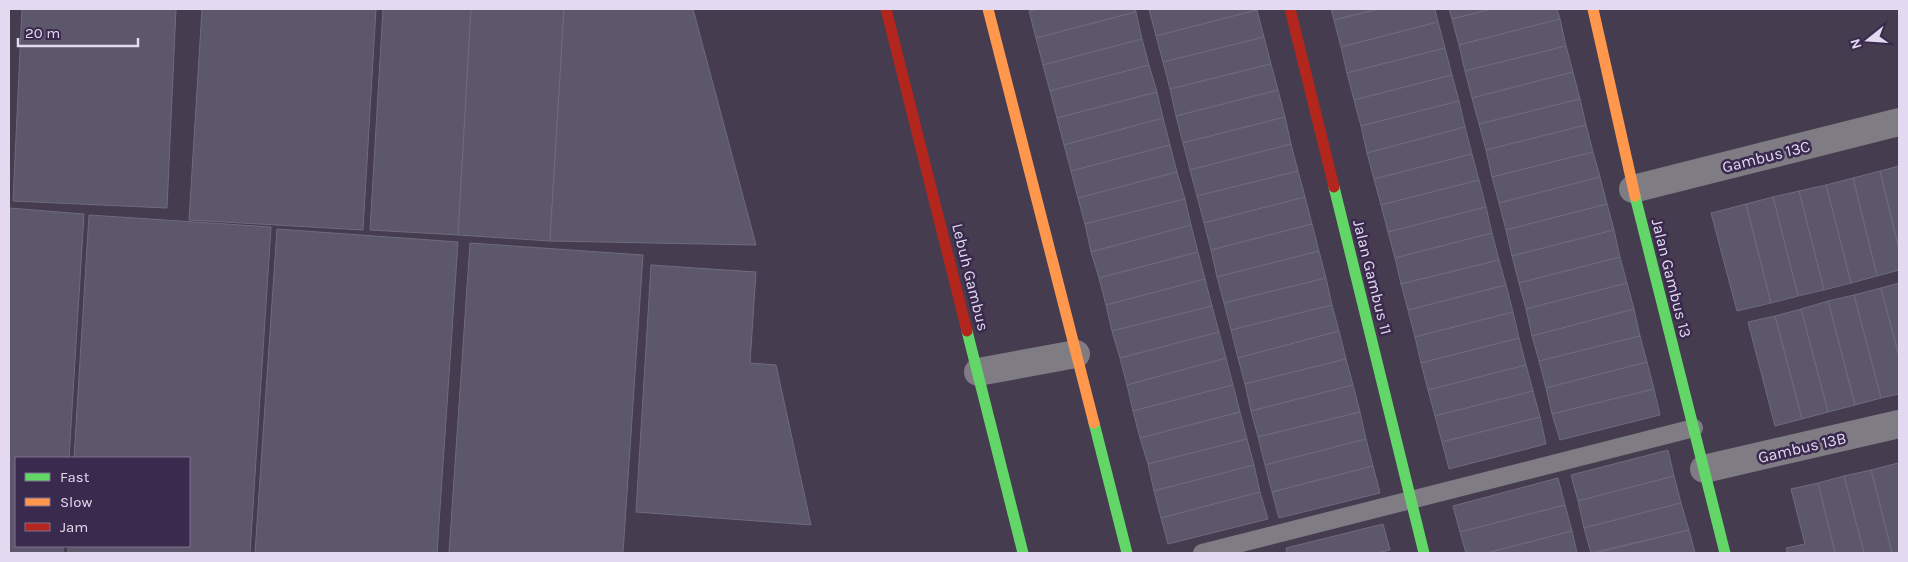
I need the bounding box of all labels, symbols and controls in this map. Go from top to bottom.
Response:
scale bar [18,15,138,47]
north arrow [1843,15,1893,65]
text: 20 m [25,24,60,42]
text: N [1846,36,1866,51]
street label: Gambus 13C [1720,136,1812,177]
street label: Jalan Gambus 13 [1648,217,1696,340]
street label: Jalan Gambus 11 [1349,218,1396,337]
street label: Lebuh Gambus [948,221,993,333]
street label: Gambus 13B [1756,428,1848,467]
legend [15,457,190,547]
text: Fast [60,468,90,486]
text: Slow [60,493,92,511]
text: Jam [60,518,88,536]

